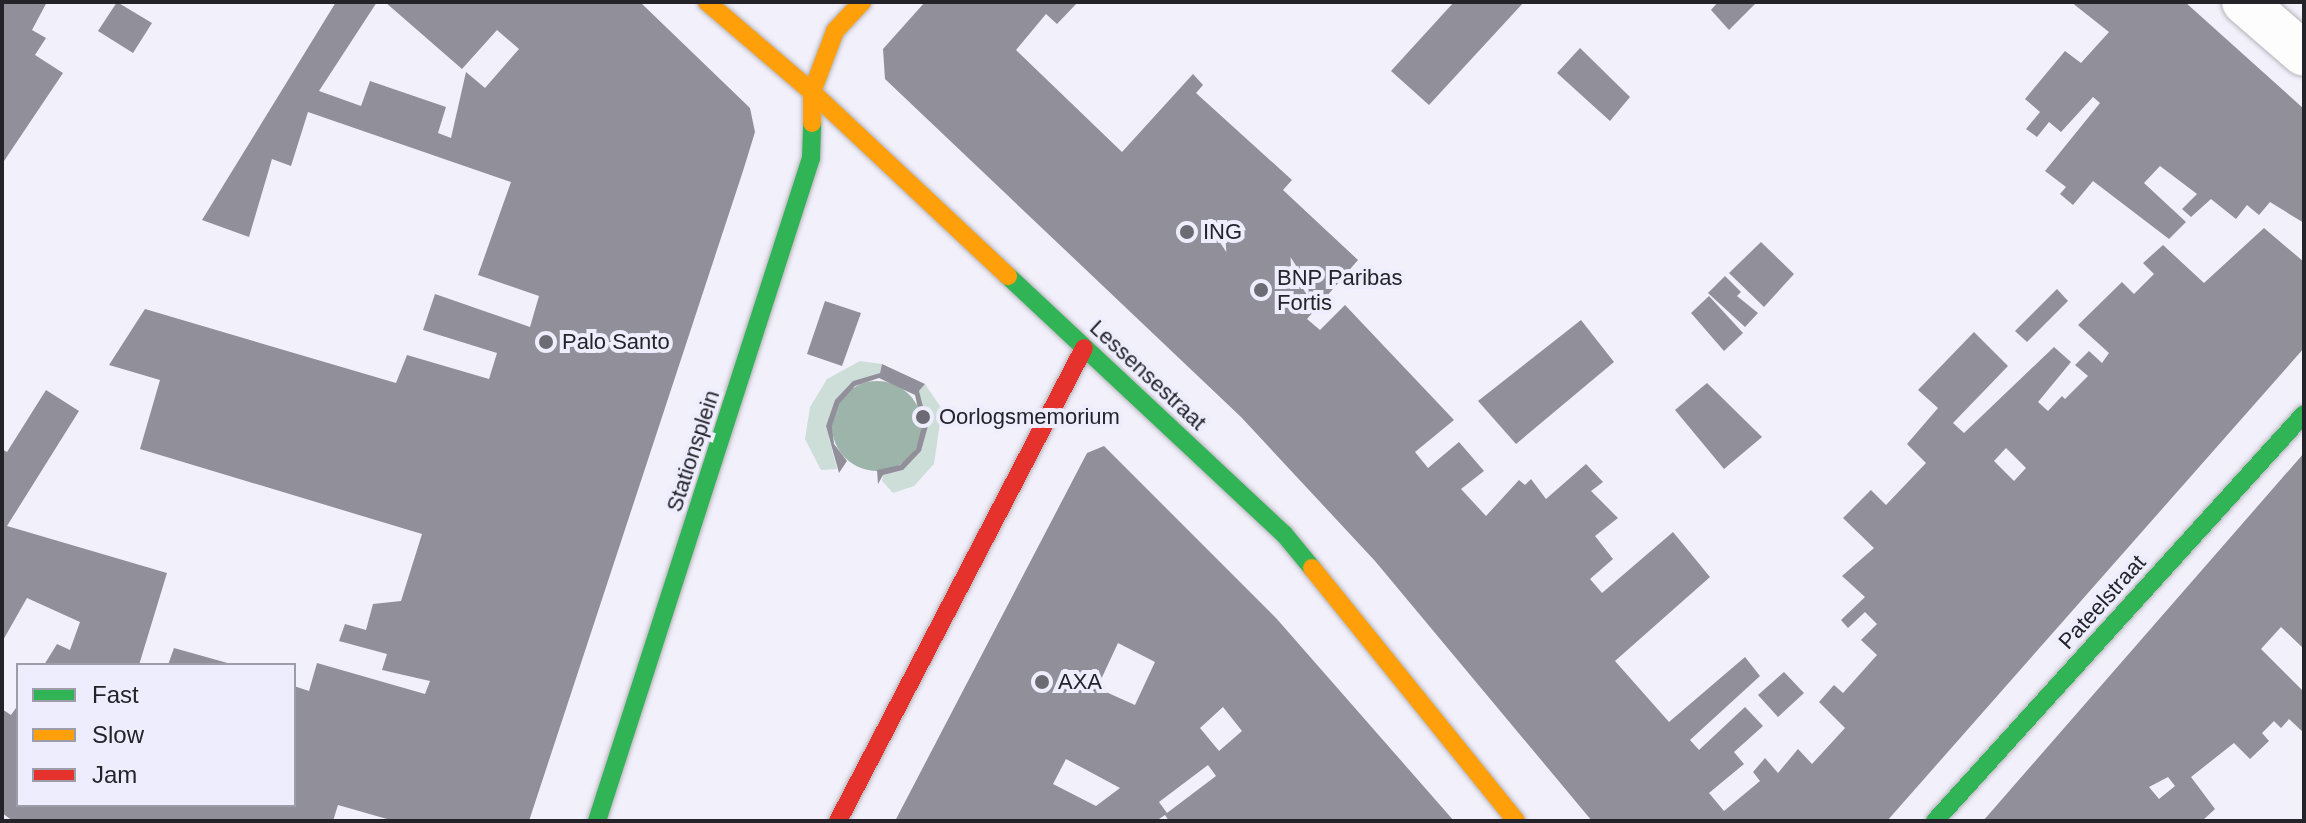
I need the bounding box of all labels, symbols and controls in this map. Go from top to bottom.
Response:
place label: ING [1203,219,1242,245]
marker: ING [1178,223,1196,241]
place label: BNP Paribas Fortis [1277,264,1403,316]
marker: BNP Paribas Fortis [1252,281,1270,299]
street label: Lessensestraat [1084,314,1212,436]
place label: Palo Santo [562,329,670,355]
marker: Palo Santo [537,333,555,351]
street label: Stationsplein [661,387,725,515]
place label: Oorlogsmemorium [939,404,1120,430]
marker: Oorlogsmemorium [914,408,932,426]
street label: Pateelstraat [2053,550,2151,654]
legend [16,663,296,807]
place label: AXA [1058,669,1102,695]
marker: AXA [1033,673,1051,691]
text: Fast [92,681,139,708]
text: Slow [92,721,144,748]
text: Jam [92,761,137,788]

